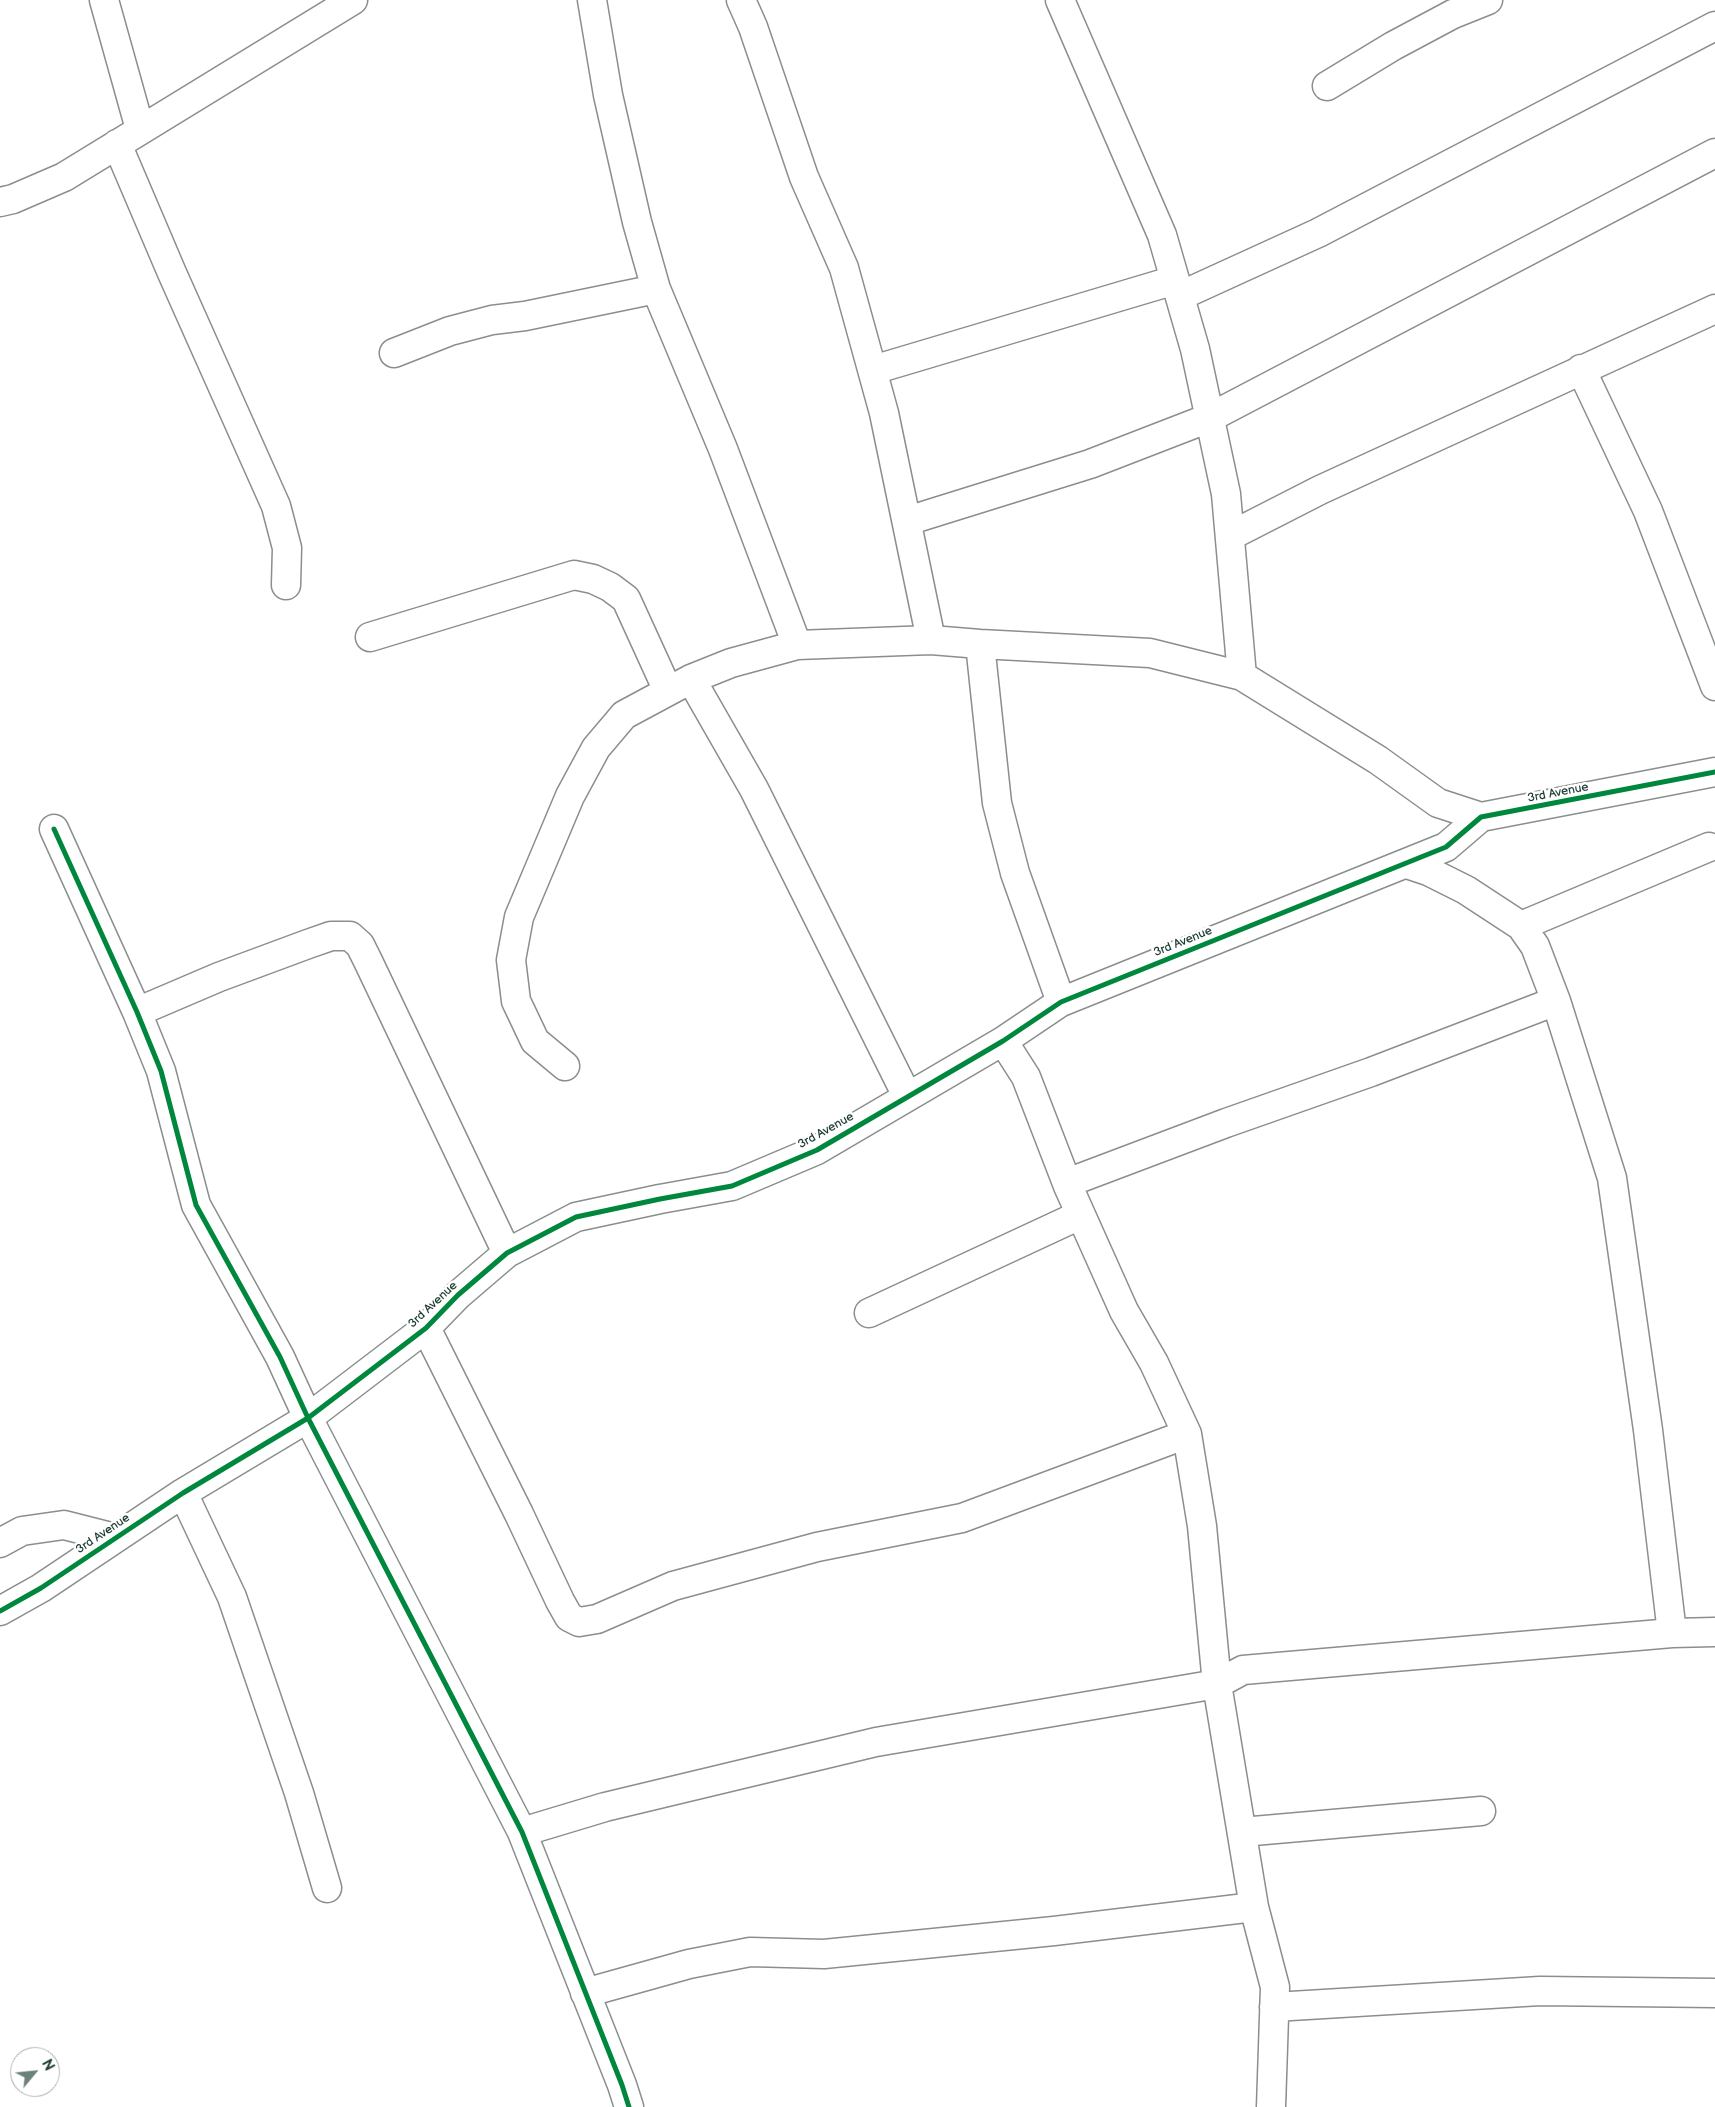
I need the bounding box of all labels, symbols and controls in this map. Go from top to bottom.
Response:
street label: 3rd Avenue [1526,780,1590,806]
street label: 3rd Avenue [1152,924,1214,960]
street label: 3rd Avenue [795,1110,857,1152]
street label: 3rd Avenue [405,1279,461,1331]
street label: 3rd Avenue [73,1511,133,1557]
north arrow [10,2047,60,2097]
text: N [38,2057,58,2074]

